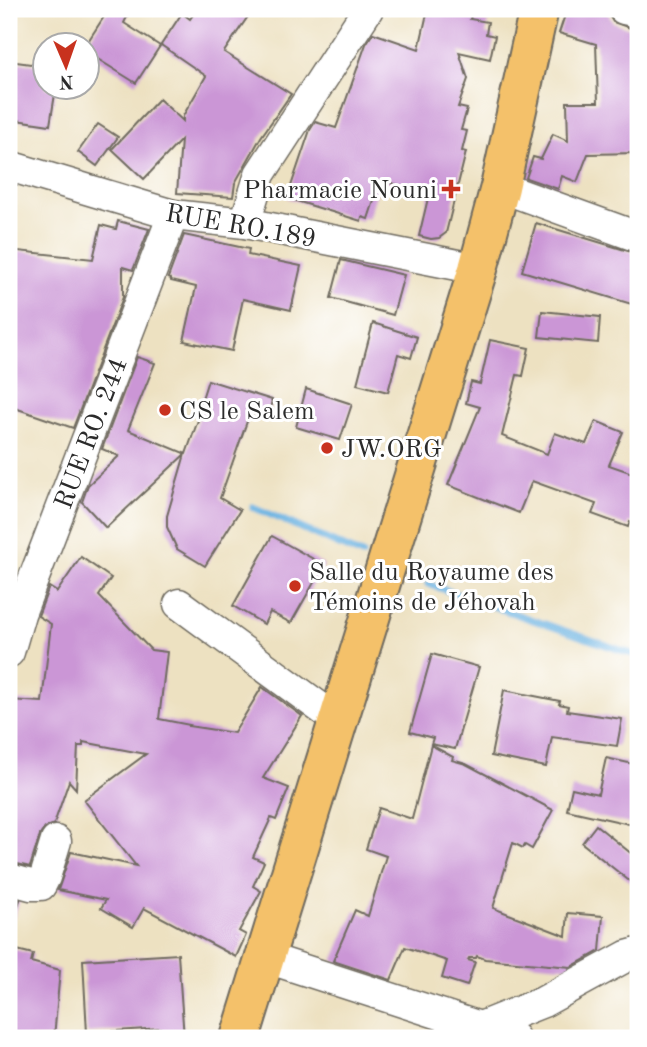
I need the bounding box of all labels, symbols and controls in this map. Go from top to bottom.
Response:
north arrow [32,32,102,102]
text: N [58,71,74,90]
place label: Pharmacie Nouni [243,178,437,204]
marker: Pharmacie Nouni [443,181,459,197]
street label: RUE RO.189 [163,201,318,253]
street label: RUE RO. 244 [51,354,133,513]
place label: CS le Salem [179,399,315,425]
marker: CS le Salem [157,402,173,418]
place label: JW.ORG [341,437,442,463]
marker: JW.ORG [319,440,335,456]
place label: Salle du Royaume des Témoins de Jéhovah [309,560,554,616]
marker: Salle du Royaume des Témoins de Jéhovah [287,578,303,594]

